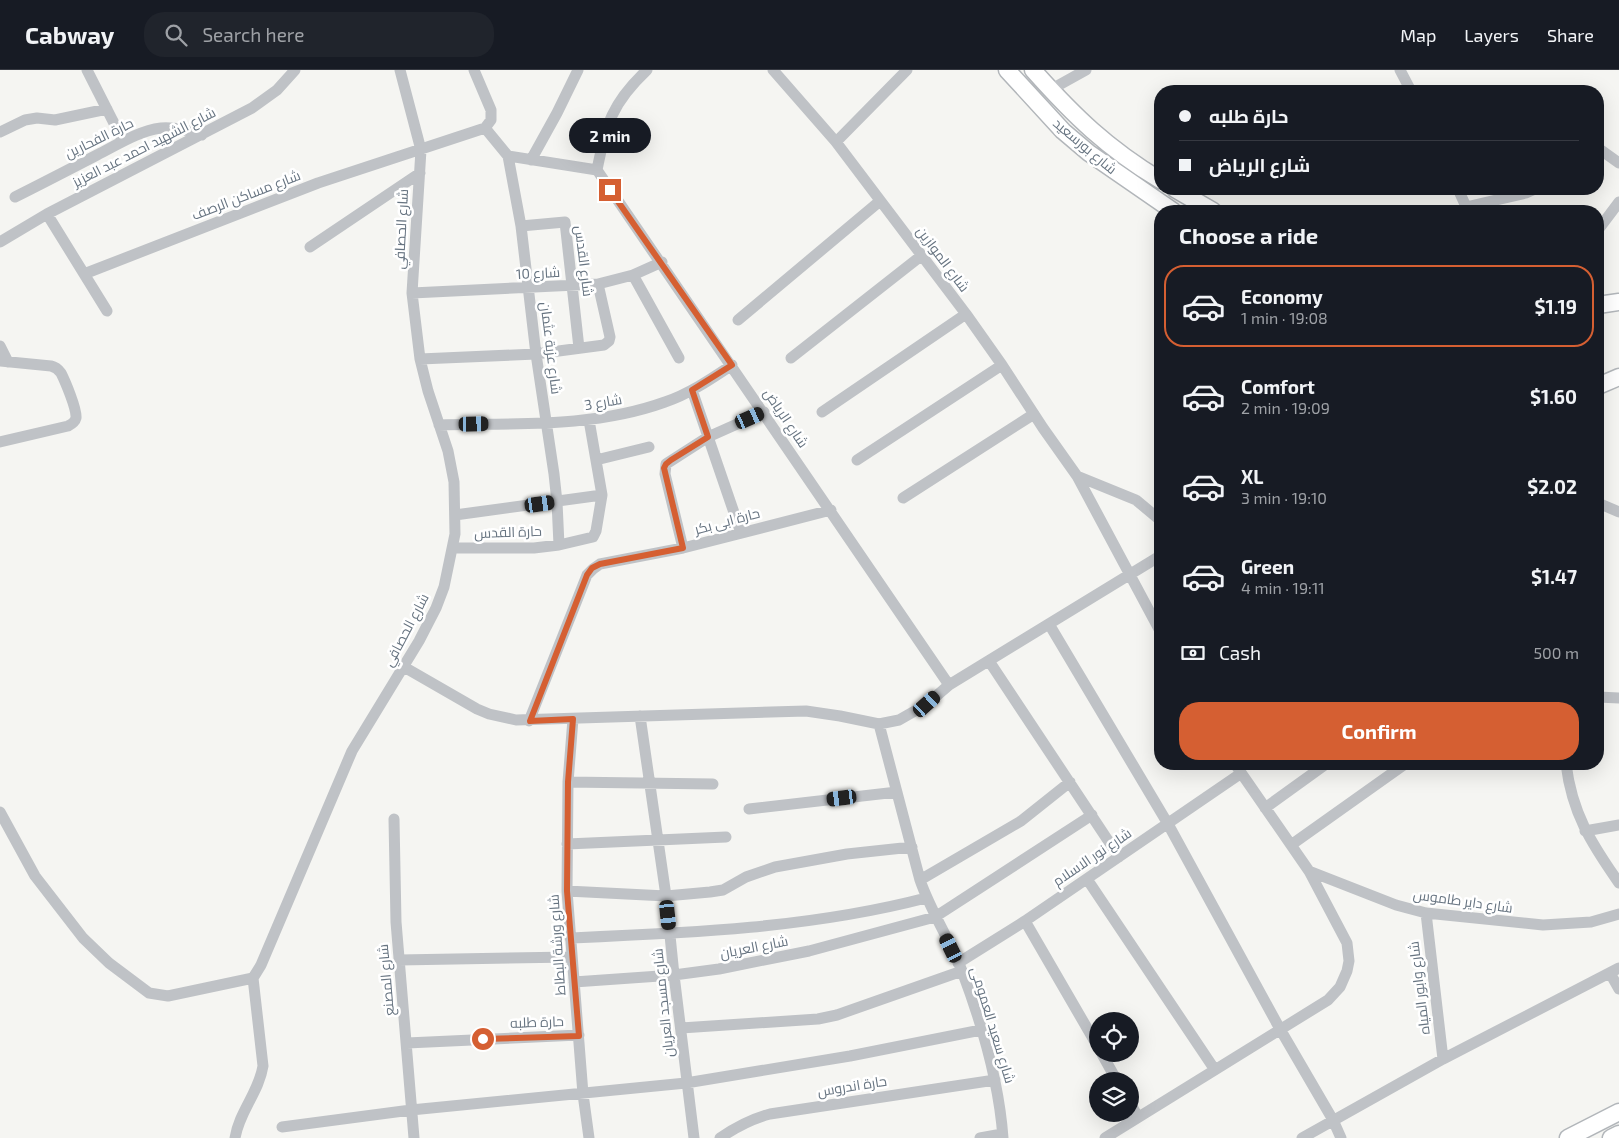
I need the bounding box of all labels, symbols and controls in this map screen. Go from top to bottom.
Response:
search box [144,12,494,57]
text: Cabway [25,20,114,49]
icon: search [162,21,190,49]
text: Search here [202,23,304,46]
text: Map [1400,24,1436,46]
text: Layers [1464,24,1519,46]
text: Share [1547,24,1594,46]
street label: شارع الشهيد احمد عبد العزيز [69,103,219,191]
text: حارة طلبه [1209,104,1289,127]
street label: حارة الفحارين [62,114,136,161]
street label: شارع بورسعيد [1049,114,1121,178]
callout: 2 min [569,118,651,152]
text: 2 min [590,126,630,145]
text: شارع الرياض [1209,153,1310,176]
street label: شارع مساكن الرصف [189,166,303,224]
route end [599,179,621,201]
street label: شارع الحصافي [390,188,415,270]
text: Choose a ride [1179,222,1318,248]
street label: شارع الموازين [912,223,974,295]
street label: شارع القدس [571,225,597,297]
street label: شارع 10 [515,263,561,283]
icon: car [1181,284,1226,329]
text: Economy [1241,285,1323,308]
text: $1.19 [1535,295,1577,318]
street label: شارع عزبة عثمان [536,301,566,395]
text: 1 min · 19:08 [1241,308,1328,327]
icon: car [1181,374,1226,419]
text: Comfort [1241,375,1315,398]
street label: شارع الرياض [760,385,812,451]
text: $1.60 [1530,385,1577,408]
street label: شارع 3 [583,390,623,414]
text: 2 min · 19:09 [1241,398,1330,417]
car [733,405,766,431]
car [458,416,489,432]
icon: car [1181,464,1226,509]
text: XL [1241,465,1263,488]
text: $2.02 [1527,475,1577,498]
text: 3 min · 19:10 [1241,488,1327,507]
car [524,494,555,514]
street label: حارة ابى بكر [691,504,761,538]
street label: حارة القدس [474,522,542,541]
icon: car [1181,554,1226,599]
text: Green [1241,555,1294,578]
text: $1.47 [1531,565,1577,588]
text: 4 min · 19:11 [1241,578,1325,597]
street label: شارع الحصافي [379,590,435,671]
icon: cash [1179,639,1207,667]
text: Cash [1219,641,1261,664]
text: 500 m [1534,643,1579,662]
car [910,688,943,720]
button: Confirm [1179,702,1579,760]
car [826,789,857,807]
street label: شارع نور الاسلام [1049,824,1135,891]
street label: شارع داير طاموس [1412,885,1514,917]
street label: شارع ورشة البطاط [544,894,570,996]
car [658,899,677,931]
car [937,931,964,965]
street label: شارع العريان [718,932,790,962]
street label: شارع وابور المياه [1404,940,1434,1036]
street label: شارع المصنع [374,943,398,1017]
street label: شارع مسجد العريان [648,948,678,1058]
street label: شارع سعيد العمومى [967,965,1019,1085]
street label: حارة طلبه [510,1012,564,1031]
map controls [1089,1012,1139,1122]
button: locate [1089,1012,1139,1062]
route start [472,1028,494,1050]
street label: حارة اندروس [816,1072,888,1099]
button: layers [1089,1072,1139,1122]

